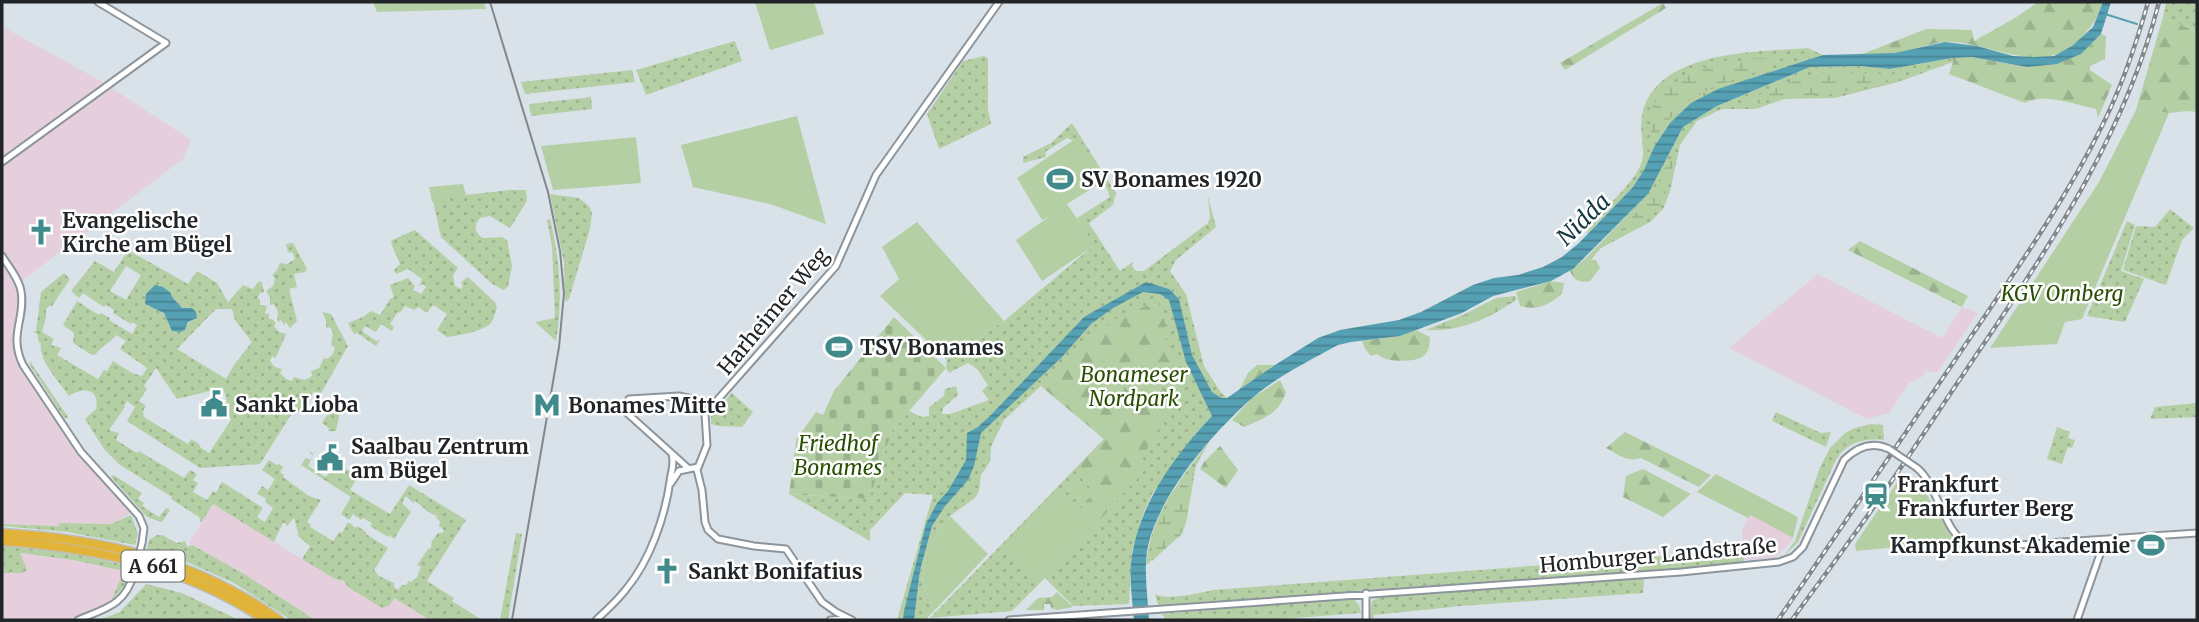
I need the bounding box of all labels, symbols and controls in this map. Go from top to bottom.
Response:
sports icon: SV Bonames 1920 [1045,164,1075,194]
place label: SV Bonames 1920 [1081,166,1262,193]
water label: Nidda [1550,187,1616,251]
place label: Evangelische Kirche am Bügel [62,207,232,258]
church icon: Evangelische Kirche am Bügel [26,217,56,247]
street label: Harheimer Weg [712,241,834,380]
park label: KGV Ornberg [2000,280,2124,307]
sports icon: TSV Bonames [824,332,854,362]
place label: TSV Bonames [860,334,1004,361]
park label: Bonameser Nordpark [1080,361,1188,412]
public building icon: Sankt Lioba [199,389,229,419]
metro station icon: Bonames Mitte [532,390,562,420]
place label: Sankt Lioba [235,391,359,418]
place label: Bonames Mitte [568,392,726,419]
park label: Friedhof Bonames [794,430,883,481]
place label: Saalbau Zentrum am Bügel [351,433,529,484]
public building icon: Saalbau Zentrum am Bügel [315,443,345,473]
place label: Frankfurt Frankfurter Berg [1897,471,2073,522]
station icon: Frankfurt Frankfurter Berg [1861,481,1891,511]
sports icon: Kampfkunst Akademie [2136,530,2166,560]
street label: Homburger Landstraße [1539,531,1778,579]
place label: Kampfkunst Akademie [1890,532,2130,559]
road number: A 661 [122,551,184,582]
church icon: Sankt Bonifatius [652,556,682,586]
place label: Sankt Bonifatius [688,558,863,585]

